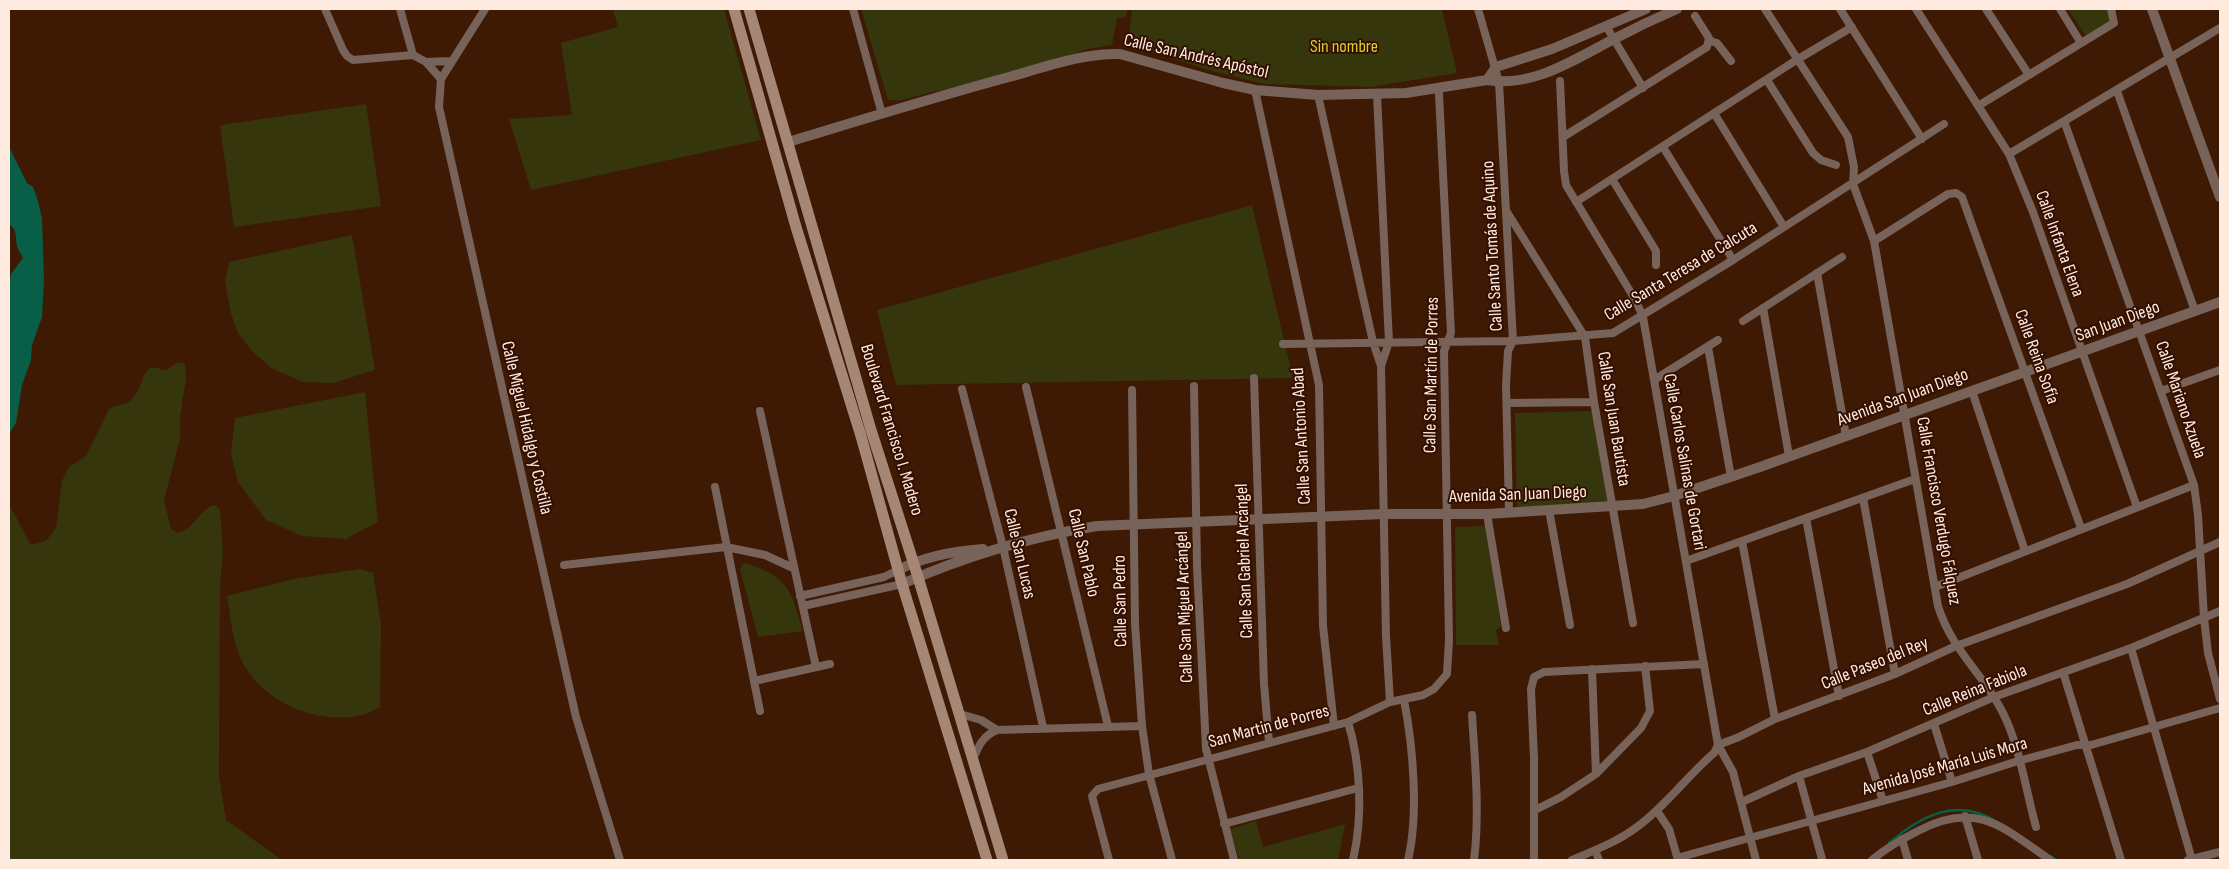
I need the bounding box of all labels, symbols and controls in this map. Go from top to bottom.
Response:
street label: Calle San Andrés Apóstol [1122,30,1270,84]
park label: Sin nombre [1310,36,1378,58]
street label: Calle Santo Tomás de Aquino [1478,160,1508,332]
street label: Calle Infanta Elena [2030,188,2088,300]
street label: Calle Santa Teresa de Calcuta [1601,218,1761,326]
street label: Calle San Martín de Porres [1420,297,1444,453]
street label: San Juan Diego [2073,297,2163,347]
street label: Calle Reina Sofía [2009,307,2063,407]
street label: Calle Miguel Hidalgo y Costilla [496,339,556,517]
street label: Calle Mariano Azuela [2150,339,2210,461]
street label: Boulevard Francisco I. Madero [855,342,927,518]
street label: Calle San Juan Bautista [1592,350,1634,488]
street label: Avenida San Juan Diego [1835,364,1971,432]
street label: Calle San Antonio Abad [1288,367,1316,505]
street label: Calle Carlos Salinas de Gortari [1658,372,1710,552]
street label: Calle Francisco Verdugo Fálquez [1911,415,1965,607]
street label: Avenida San Juan Diego [1449,482,1587,508]
street label: Calle San Gabriel Arcángel [1232,483,1258,639]
street label: Calle San Lucas [998,507,1040,601]
street label: Calle San Pablo [1062,507,1104,599]
street label: Calle San Miguel Arcángel [1172,531,1198,683]
street label: Calle San Pedro [1109,555,1133,647]
street label: Calle Paseo del Rey [1818,633,1932,695]
street label: Calle Reina Fabiola [1920,660,2030,722]
street label: San Martin de Porres [1206,701,1332,753]
street label: Avenida José María Luis Mora [1860,733,2030,801]

